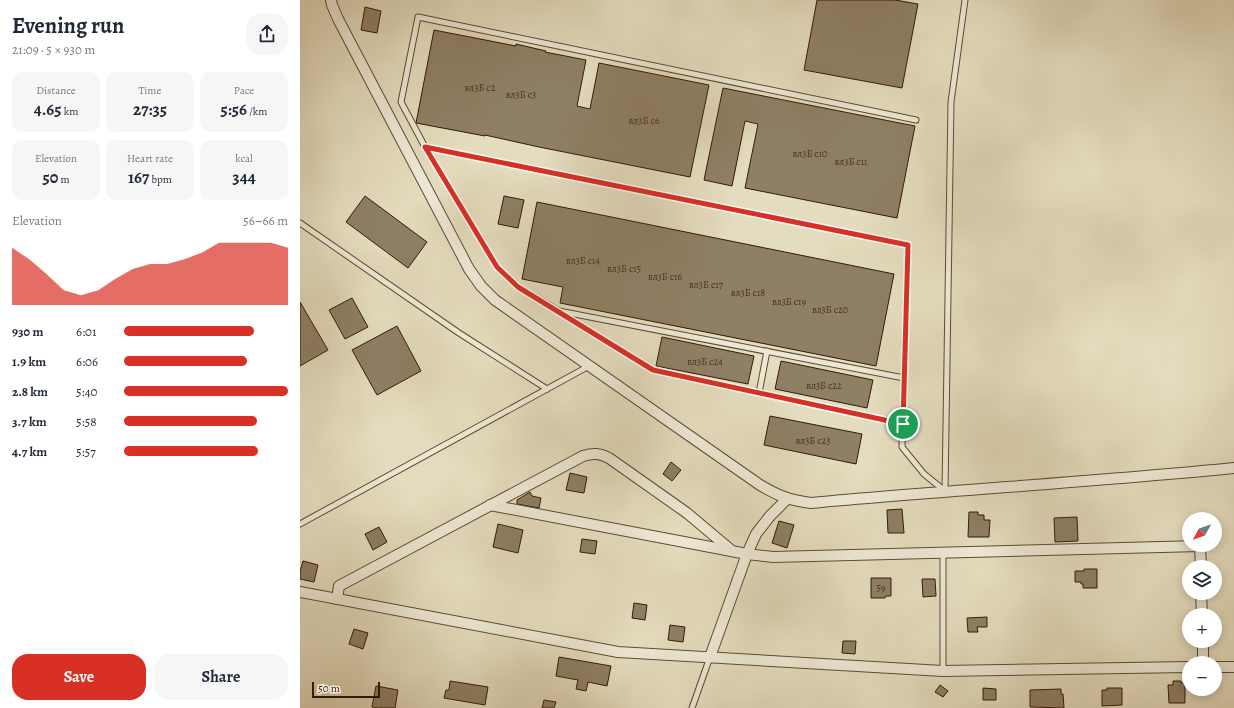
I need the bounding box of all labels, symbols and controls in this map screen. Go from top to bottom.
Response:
text: Evening run [12,11,124,41]
button: share [246,13,288,55]
text: 21:09 · 5 × 930 m [12,41,95,58]
house number: вл3Б с2 [465,81,496,94]
text: Distance [36,83,76,98]
text: Time [139,83,161,98]
text: Pace [234,83,254,98]
house number: вл3Б с3 [506,88,536,101]
text: 4.65 [34,98,62,121]
text: 27:35 [133,98,167,121]
text: 5:56 [221,98,247,121]
text: km [62,104,78,119]
text: /km [247,104,267,119]
house number: вл3Б с6 [629,114,660,127]
house number: вл3Б с10 [793,147,827,160]
text: Elevation [35,151,77,166]
text: Heart rate [127,151,173,166]
text: kcal [235,151,253,166]
house number: вл3Б с11 [835,155,868,168]
text: 50 [42,166,58,189]
text: 167 [128,166,149,189]
text: 344 [232,166,256,189]
text: m [58,172,70,187]
text: bpm [149,172,172,187]
text: Elevation [12,212,62,229]
text: 56–66 m [243,212,288,229]
house number: вл3Б с14 [566,254,601,267]
house number: вл3Б с15 [607,262,641,275]
house number: вл3Б с16 [648,270,682,283]
house number: вл3Б с17 [689,278,724,291]
house number: вл3Б с18 [731,286,765,299]
house number: вл3Б с19 [772,295,807,308]
house number: вл3Б с20 [812,303,848,316]
text: 930 m [12,323,43,340]
text: 6:01 [76,323,96,340]
text: 1.9 km [12,353,46,370]
text: 6:06 [76,353,98,370]
house number: вл3Б с24 [687,355,723,368]
house number: вл3Б с22 [806,379,842,392]
text: 2.8 km [12,383,48,400]
text: 5:40 [76,383,98,400]
pin [886,407,920,441]
text: 3.7 km [12,413,47,430]
text: 5:58 [76,413,97,430]
icon: arrive [892,413,914,435]
house number: вл3Б с23 [795,434,831,447]
text: 4.7 km [12,443,47,460]
text: 5:57 [76,443,96,460]
north arrow [1182,512,1222,552]
map controls [1182,512,1222,696]
button: layers [1182,560,1222,600]
house number: 59 [877,581,886,594]
button: + [1182,608,1222,648]
button: Save [12,654,146,700]
button: Share [154,654,288,700]
button: − [1182,656,1222,696]
scale bar [312,680,380,699]
text: 50 m [318,681,340,696]

